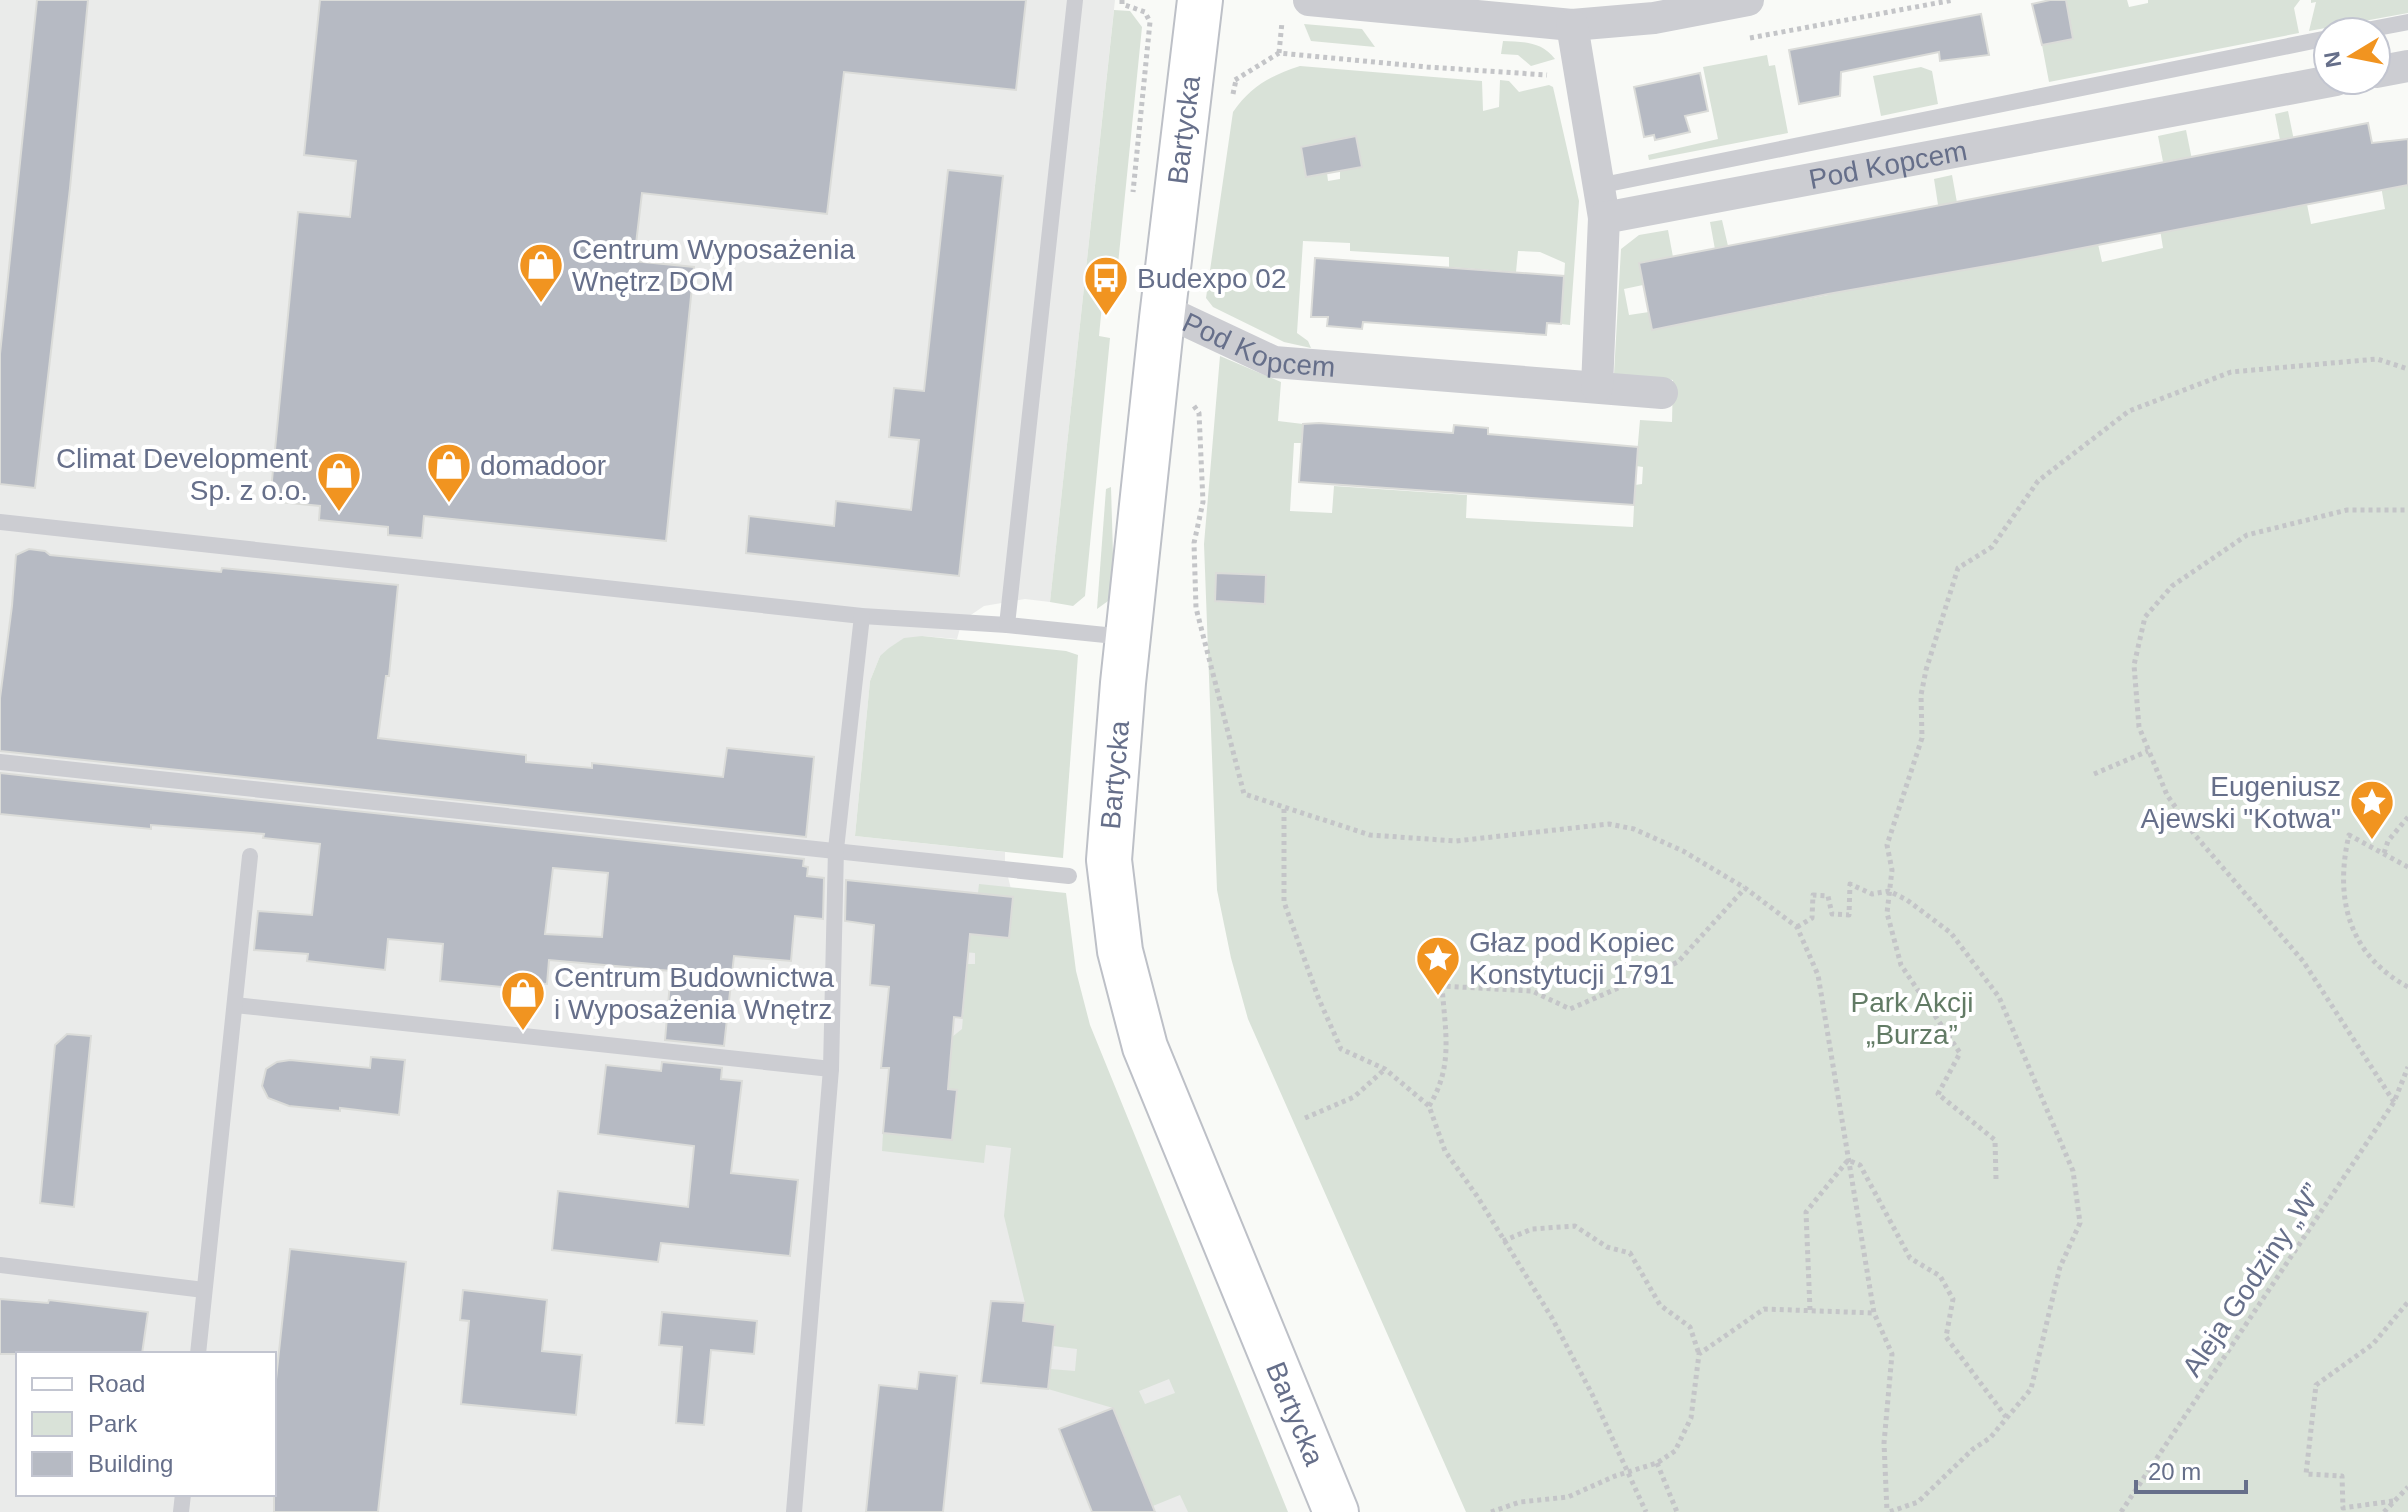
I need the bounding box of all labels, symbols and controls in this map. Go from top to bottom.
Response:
north arrow [2312,16,2392,96]
text: N [2319,49,2346,69]
street label: Bartycka [1162,74,1206,186]
street label: Pod Kopcem [1806,134,1970,195]
place label: Centrum Wyposażenia Wnętrz DOM [572,234,855,297]
shop icon: Centrum Wyposażenia Wnętrz DOM [517,241,565,304]
bus stop icon: Budexpo 02 [1082,254,1130,317]
place label: Budexpo 02 [1137,263,1286,294]
street label: Pod Kopcem [1178,306,1337,382]
shop icon: domadoor [425,441,473,504]
place label: Climat Development Sp. z o.o. [56,443,308,506]
shop icon: Climat Development Sp. z o.o. [315,450,363,513]
place label: domadoor [480,450,606,481]
street label: Bartycka [1095,719,1135,831]
place label: Eugeniusz Ajewski "Kotwa" [2141,771,2341,834]
place icon: Eugeniusz Ajewski "Kotwa" [2348,778,2396,841]
place label: Głaz pod Kopiec Konstytucji 1791 [1469,927,1674,990]
place icon: Głaz pod Kopiec Konstytucji 1791 [1414,934,1462,997]
place label: Centrum Budownictwa i Wyposażenia Wnętrz [554,962,835,1025]
shop icon: Centrum Budownictwa i Wyposażenia Wnętrz [499,969,547,1032]
park label: Park Akcji „Burza” [1851,987,1973,1050]
street label: Aleja Godziny „W” [2176,1178,2328,1382]
legend [16,1352,276,1496]
street label: Bartycka [1261,1357,1331,1470]
text: Road [88,1370,145,1397]
text: Park [88,1410,138,1437]
scale bar [2136,1444,2246,1494]
text: Building [88,1450,173,1477]
text: 20 m [2148,1458,2201,1485]

